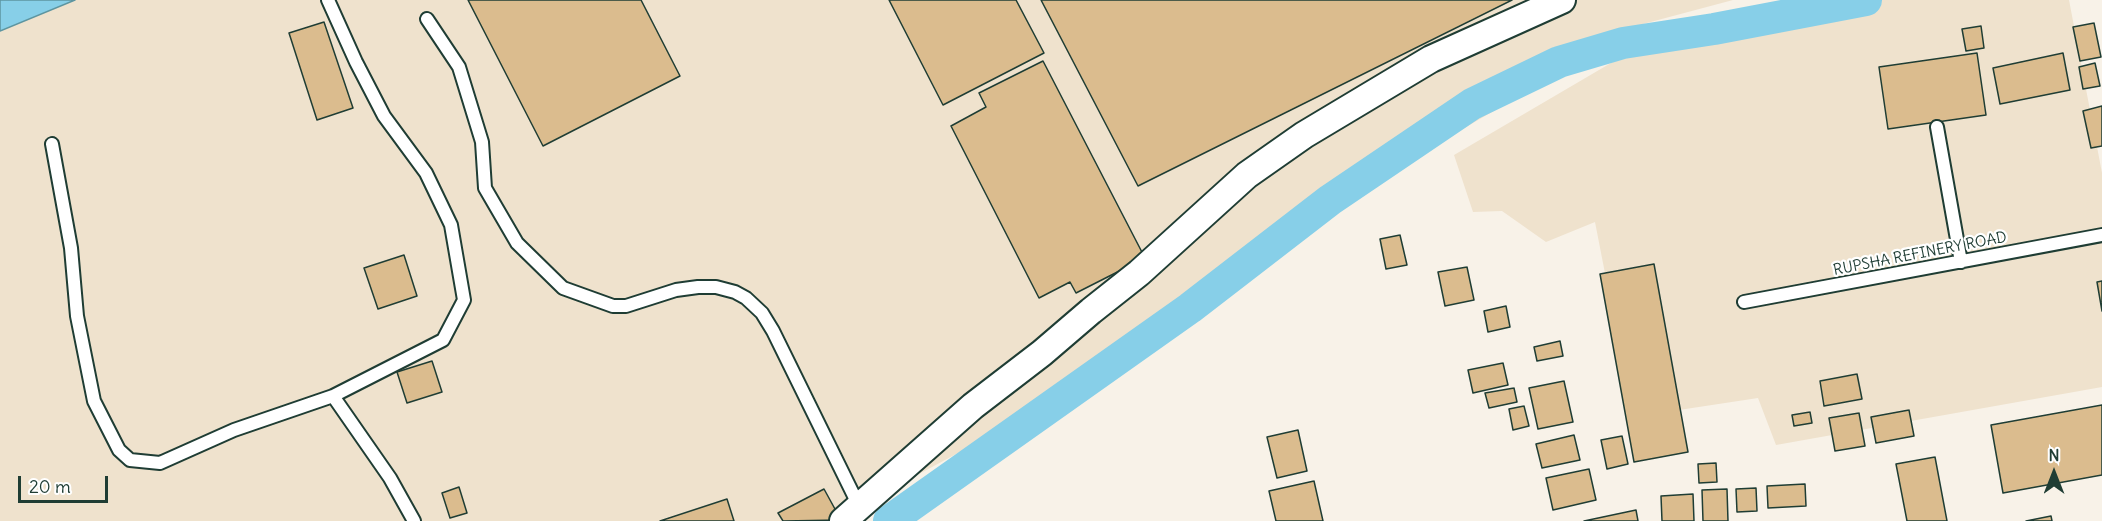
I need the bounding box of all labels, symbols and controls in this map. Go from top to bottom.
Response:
street label: RUPSHA REFINERY ROAD [1832,228,2008,280]
north arrow [2024,443,2084,503]
text: N [2048,445,2060,465]
scale bar [21,464,111,502]
text: 20 m [29,475,71,498]

